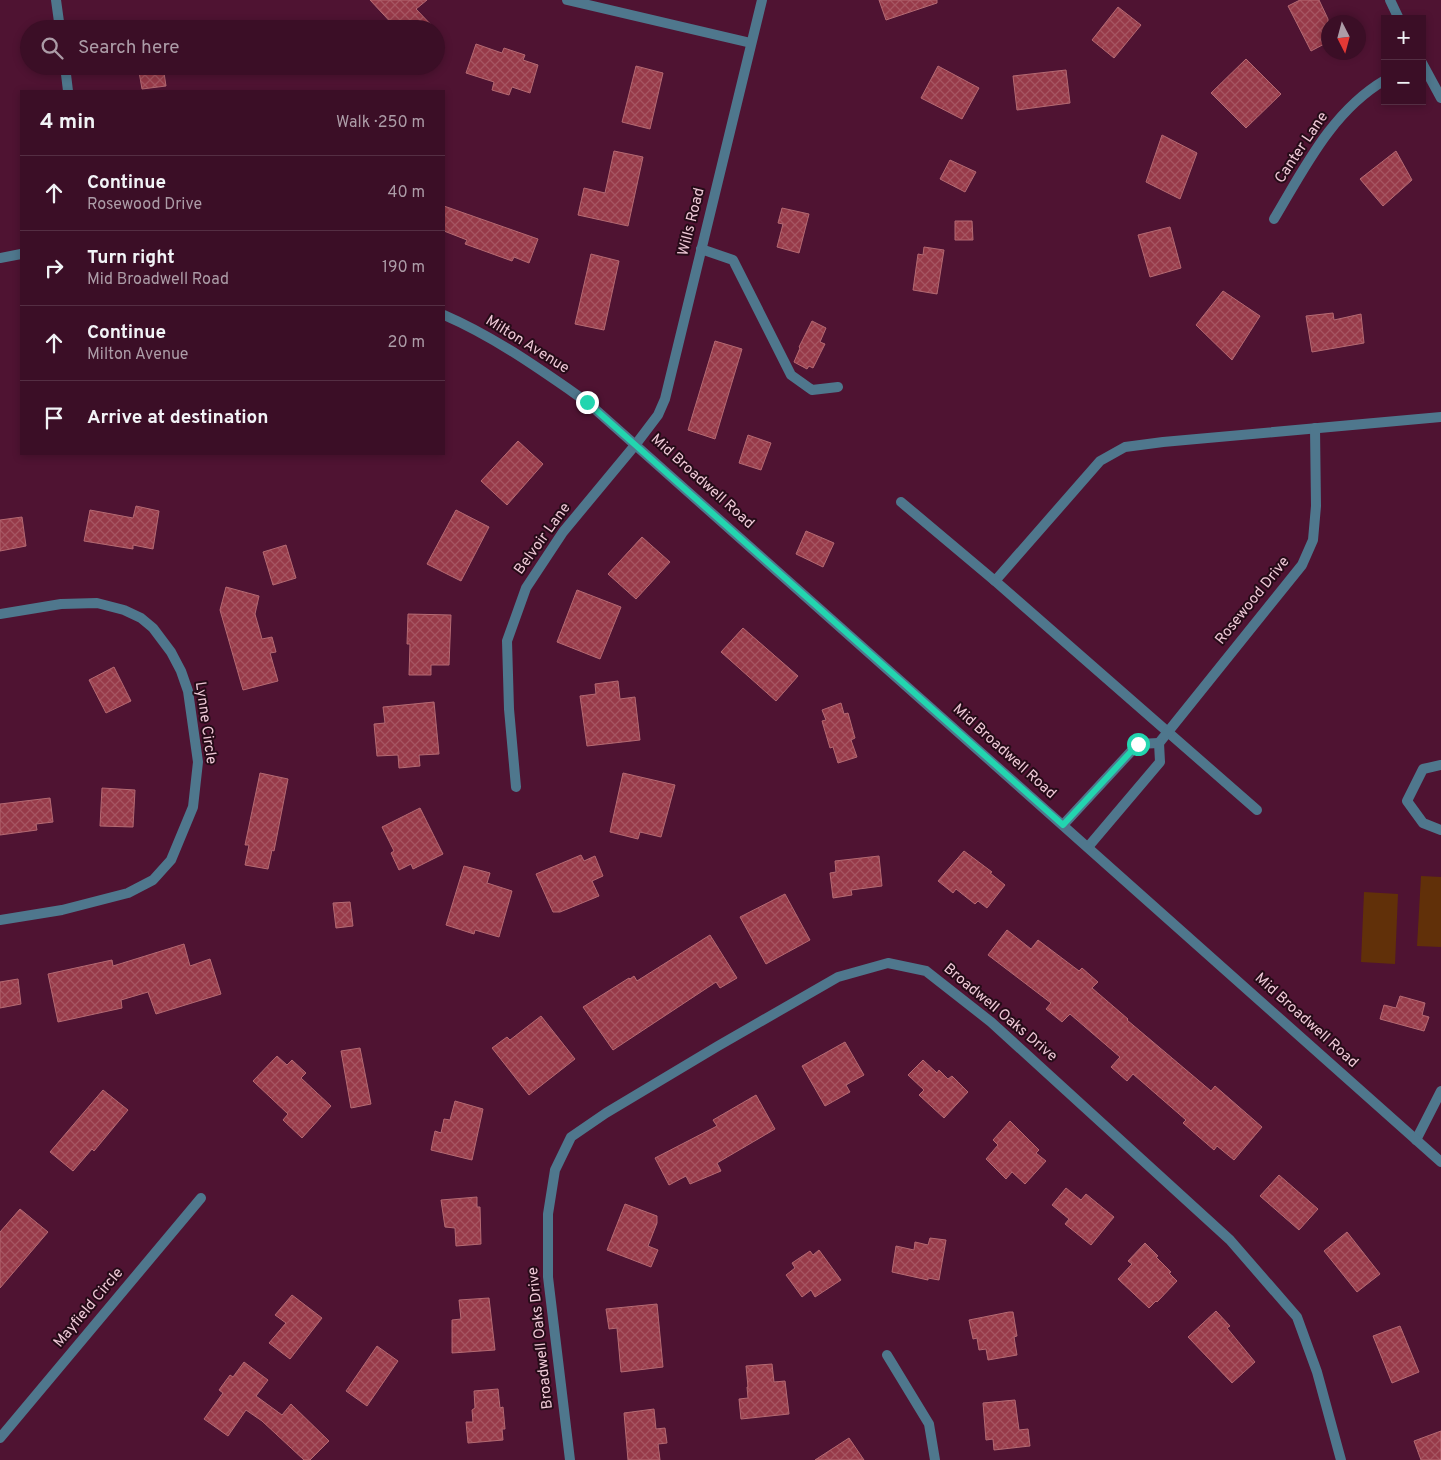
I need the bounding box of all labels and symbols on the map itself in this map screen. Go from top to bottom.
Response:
north arrow [1321,15,1366,60]
street label: Canter Lane [1271,109,1333,187]
street label: Wills Road [674,186,710,258]
street label: Milton Avenue [482,312,572,378]
route end [576,391,599,414]
street label: Mid Broadwell Road [646,430,758,534]
street label: Belvoir Lane [511,499,575,579]
street label: Rosewood Drive [1212,553,1294,649]
street label: Lynne Circle [190,680,220,766]
street label: Mid Broadwell Road [948,700,1060,804]
route start [1127,733,1150,756]
street label: Broadwell Oaks Drive [939,960,1061,1066]
street label: Mid Broadwell Road [1250,969,1362,1073]
street label: Mayfield Circle [50,1264,128,1352]
street label: Broadwell Oaks Drive [524,1266,558,1410]

